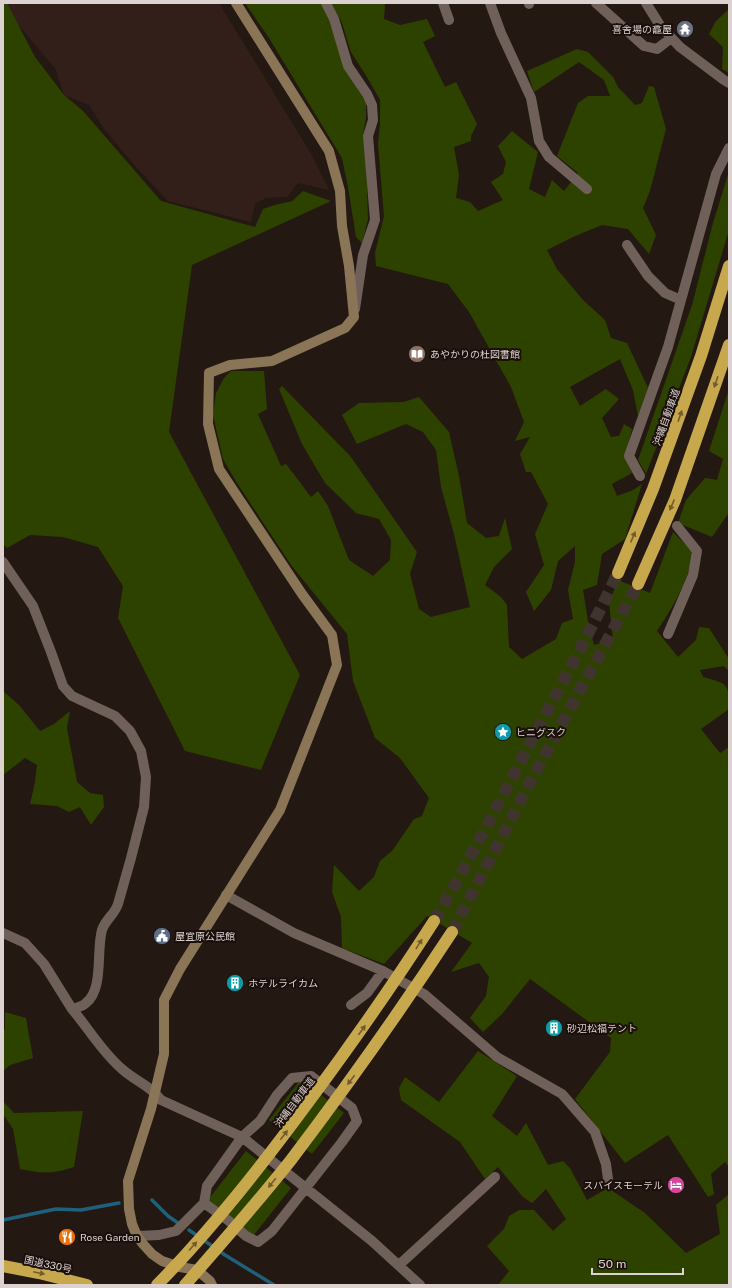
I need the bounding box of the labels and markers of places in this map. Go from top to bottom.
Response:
temple icon: 喜舎場の龕屋 [675,19,695,39]
place label: 喜舎場の龕屋 [612,23,672,35]
library icon: あやかりの杜図書館 [407,344,427,364]
place label: あやかりの杜図書館 [430,348,520,360]
place icon: ヒニグスク [493,722,513,742]
place label: ヒニグスク [516,726,566,738]
public building icon: 屋宜原公民館 [152,926,172,946]
place label: 屋宜原公民館 [175,930,235,942]
building icon: ホテルライカム [225,973,245,993]
place label: ホテルライカム [248,977,318,989]
building icon: 砂辺松福テント [544,1018,564,1038]
place label: 砂辺松福テント [567,1022,637,1034]
hotel icon: スパイスモーテル [666,1175,686,1195]
place label: スパイスモーテル [583,1179,663,1191]
restaurant icon: Rose Garden [57,1227,77,1247]
place label: Rose Garden [80,1231,140,1243]

